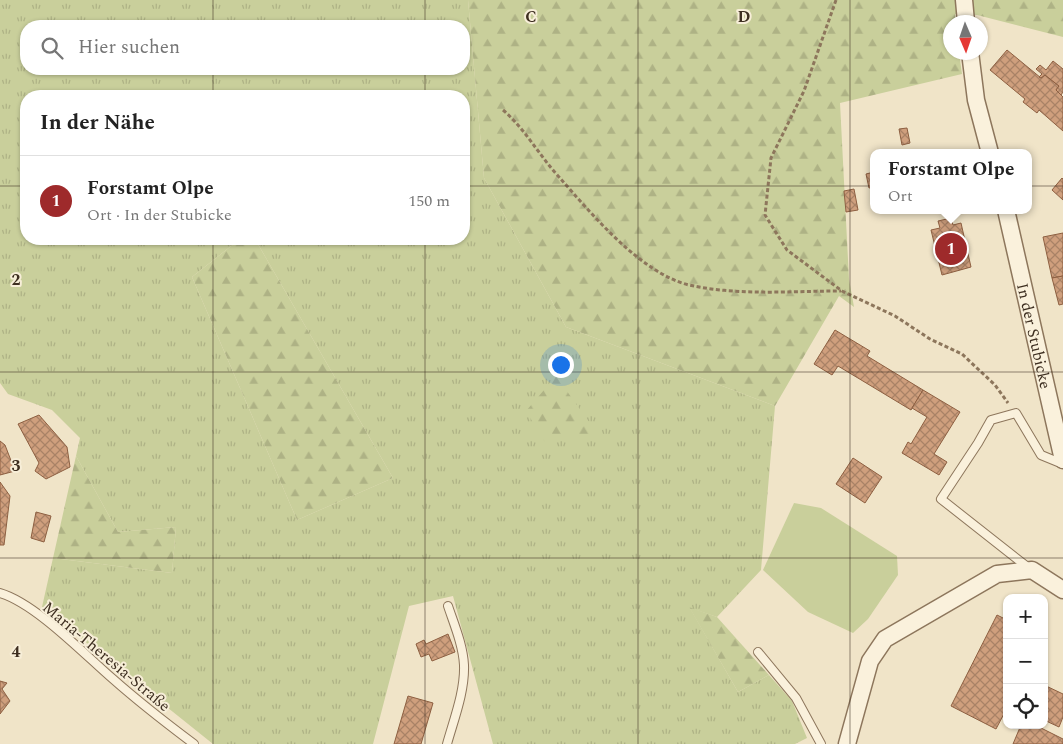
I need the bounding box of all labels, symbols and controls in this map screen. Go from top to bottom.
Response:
text: C [525,5,537,29]
text: D [738,5,751,29]
north arrow [943,15,988,60]
search box [20,20,470,75]
text: Hier suchen [78,33,180,62]
icon: search [38,34,66,62]
text: In der Nähe [40,107,155,139]
popup [870,149,1032,214]
text: Forstamt Olpe [888,155,1014,184]
text: Forstamt Olpe [87,174,214,203]
text: Ort [888,184,913,208]
text: 1 [52,189,60,213]
text: 150 m [408,189,450,213]
text: Ort · In der Stubicke [87,203,232,227]
pin: 1 [935,230,967,268]
text: 2 [12,268,21,292]
street label: In der Stubicke [1010,281,1057,391]
your location [548,352,574,378]
text: 3 [12,454,21,478]
map controls [1003,594,1048,729]
button: + [1003,594,1048,639]
street label: Maria-Theresia-Straße [37,596,176,718]
button: − [1003,639,1048,684]
text: 4 [12,640,21,664]
button: locate [1003,684,1048,729]

